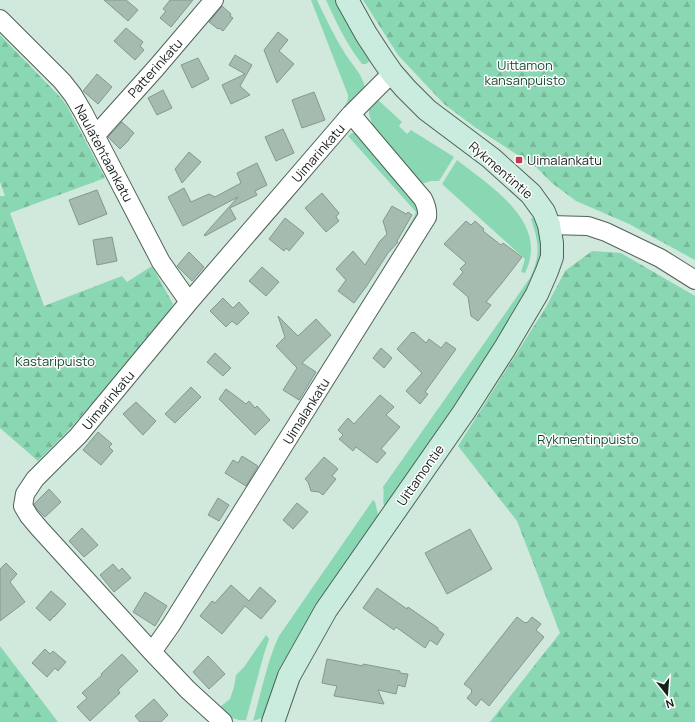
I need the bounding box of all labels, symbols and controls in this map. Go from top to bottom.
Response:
street label: Patterinkatu [124,34,186,102]
park label: Uittamon kansanpuisto [484,56,566,89]
street label: Naulatehtaankatu [71,101,137,205]
street label: Uimarinkatu [287,120,349,186]
street label: Rykmentintie [465,137,537,203]
place label: Uimalankatu [527,151,602,169]
marker: Uimalankatu [514,155,524,165]
park label: Kastaripuisto [15,352,95,370]
street label: Uimarinkatu [78,366,138,434]
street label: Uimalankatu [278,374,334,448]
park label: Rykmentinpuisto [537,430,639,448]
street label: Uittamontie [392,440,448,509]
north arrow [647,674,687,714]
text: N [664,696,676,712]

